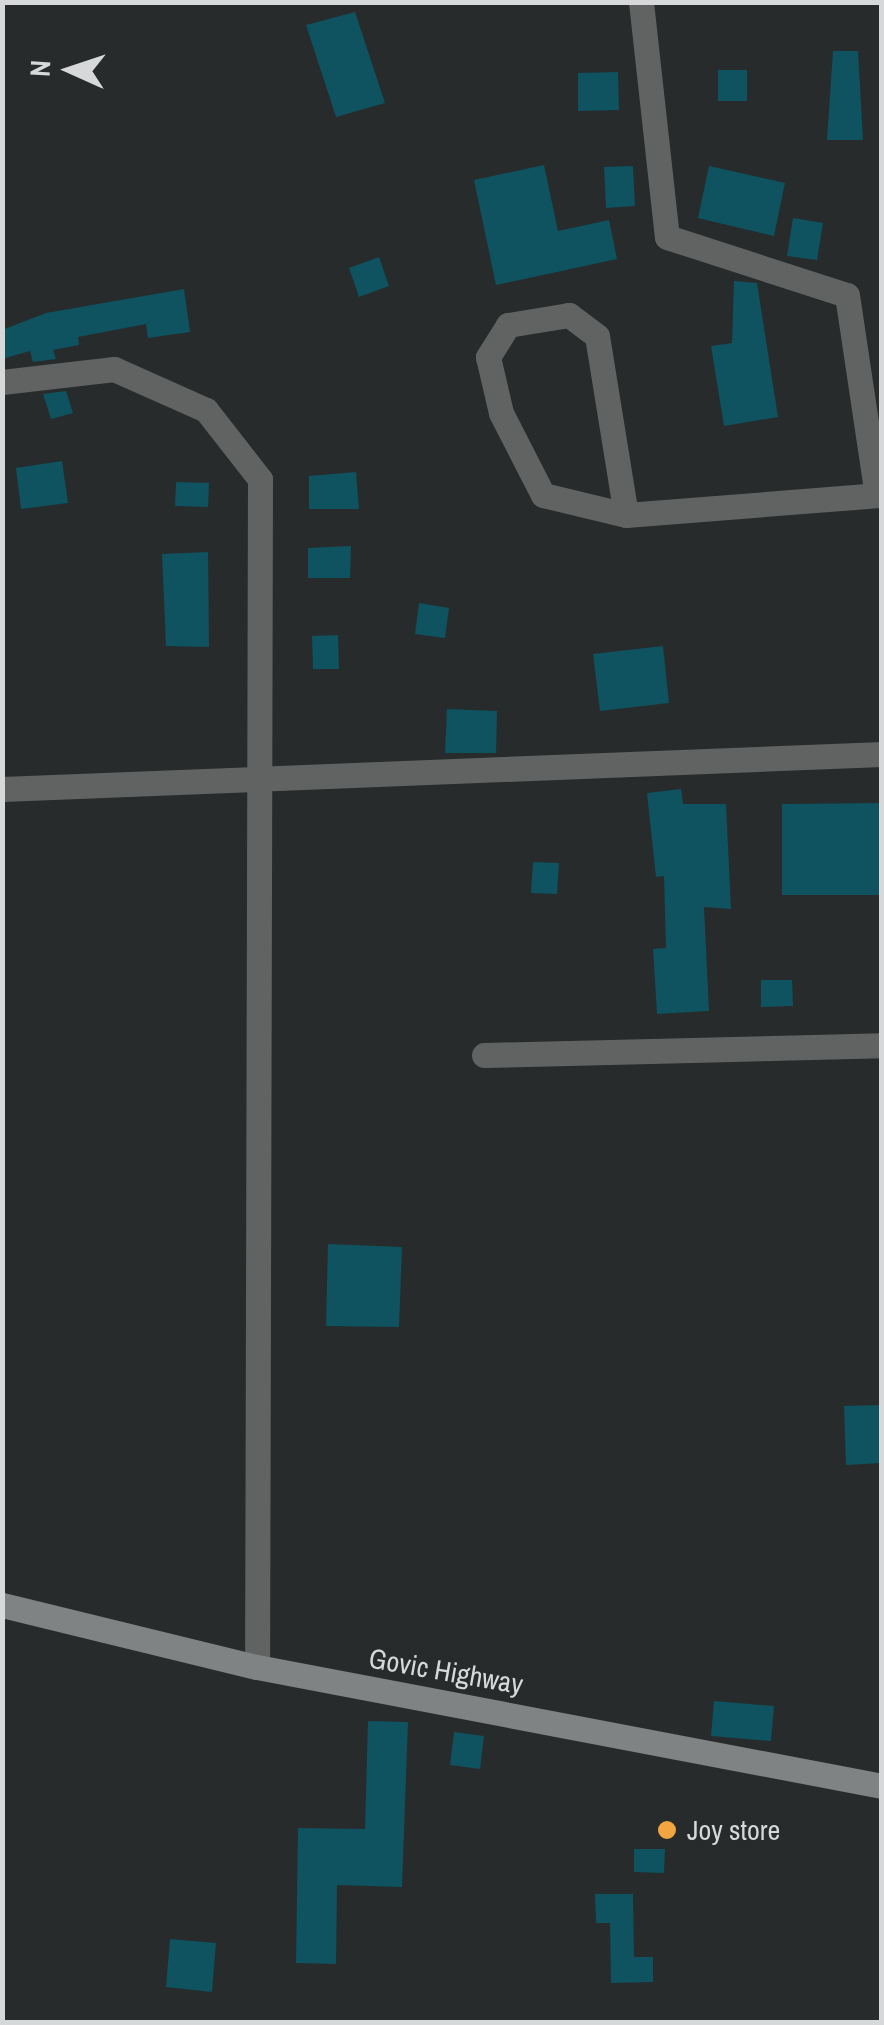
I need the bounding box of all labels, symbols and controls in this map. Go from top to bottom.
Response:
north arrow [20,20,120,120]
text: N [21,59,59,78]
street label: Govic Highway [366,1641,526,1701]
place label: Joy store [687,1813,780,1847]
marker: Joy store [656,1819,678,1841]

